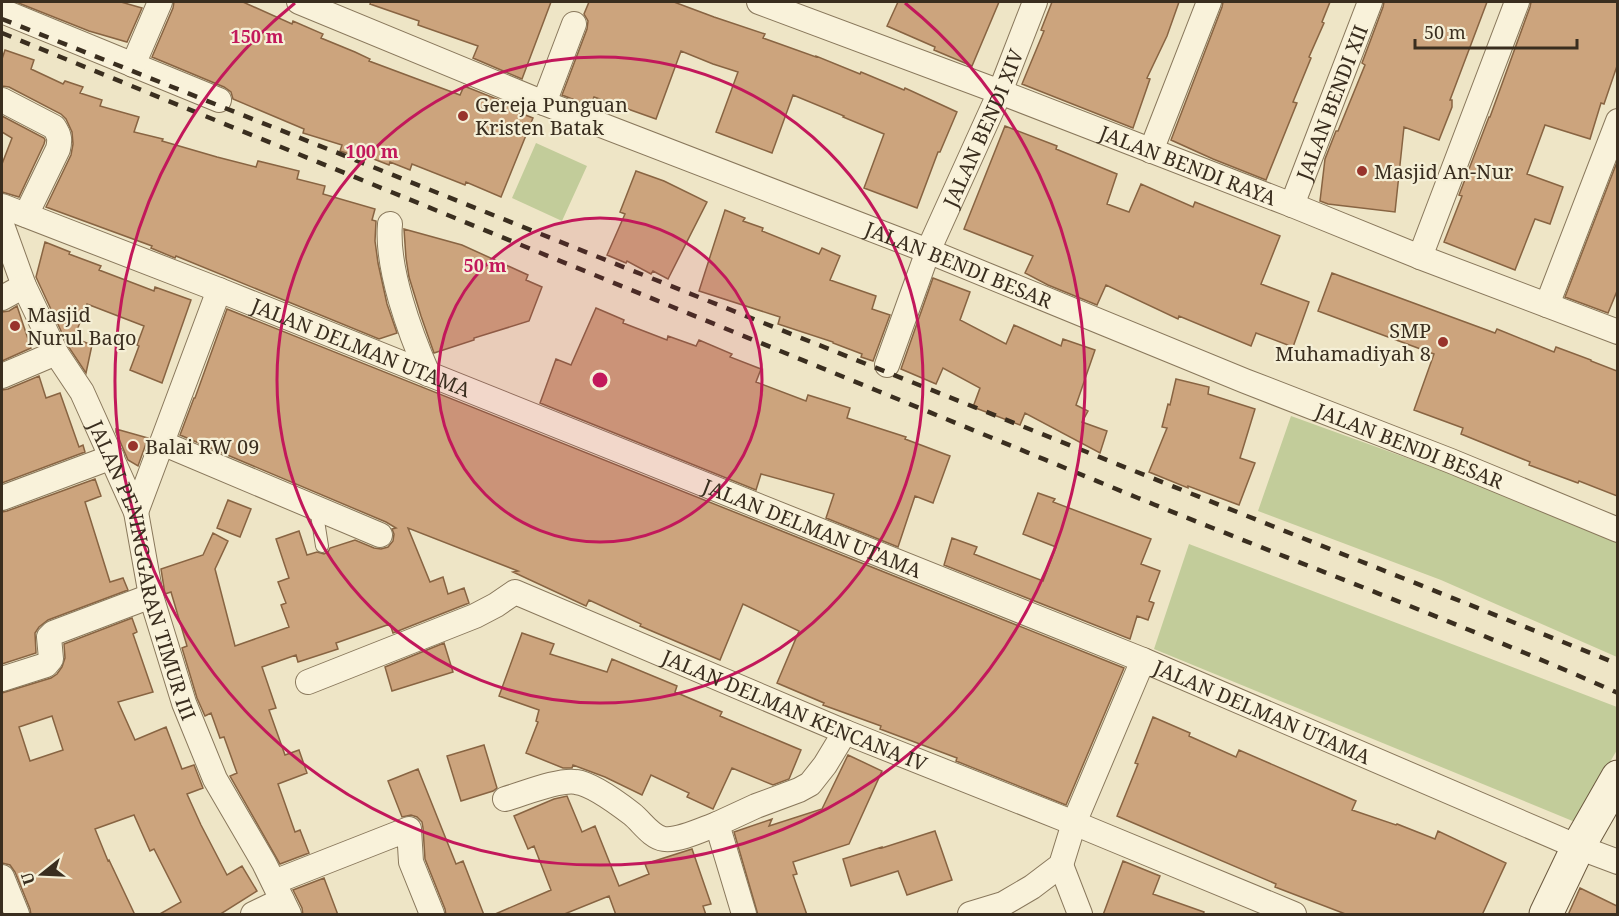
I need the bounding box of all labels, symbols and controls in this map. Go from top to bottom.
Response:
scale bar [1415,12,1577,50]
text: 50 m [1424,20,1466,44]
street label: JALAN BENDI XII [1289,21,1373,185]
text: 150 m [231,24,284,48]
street label: JALAN BENDI XIV [936,44,1029,212]
place label: Gereja Punguan Kristen Batak [475,91,628,141]
marker: Gereja Punguan Kristen Batak [456,109,470,123]
street label: JALAN BENDI RAYA [1095,118,1281,212]
text: 100 m [346,139,399,163]
place label: Masjid An-Nur [1374,158,1514,185]
marker: Masjid An-Nur [1355,164,1369,178]
street label: JALAN BENDI BESAR [860,214,1057,314]
text: 50 m [464,253,507,277]
street label: JALAN DELMAN UTAMA [247,291,476,403]
place label: Masjid Nurul Baqo [27,301,137,351]
place label: SMP Muhamadiyah 8 [1275,317,1431,367]
marker: Masjid Nurul Baqo [8,319,22,333]
marker: SMP Muhamadiyah 8 [1436,335,1450,349]
centre of rings [590,370,610,390]
street label: JALAN BENDI BESAR [1311,396,1508,495]
street label: JALAN PENINGGARAN TIMUR III [82,415,203,724]
place label: Balai RW 09 [145,433,259,460]
marker: Balai RW 09 [126,439,140,453]
street label: JALAN DELMAN UTAMA [698,471,927,584]
street label: JALAN DELMAN KENCANA IV [657,642,932,777]
street label: JALAN DELMAN UTAMA [1149,652,1376,770]
north arrow [12,844,72,904]
text: U [15,870,40,888]

